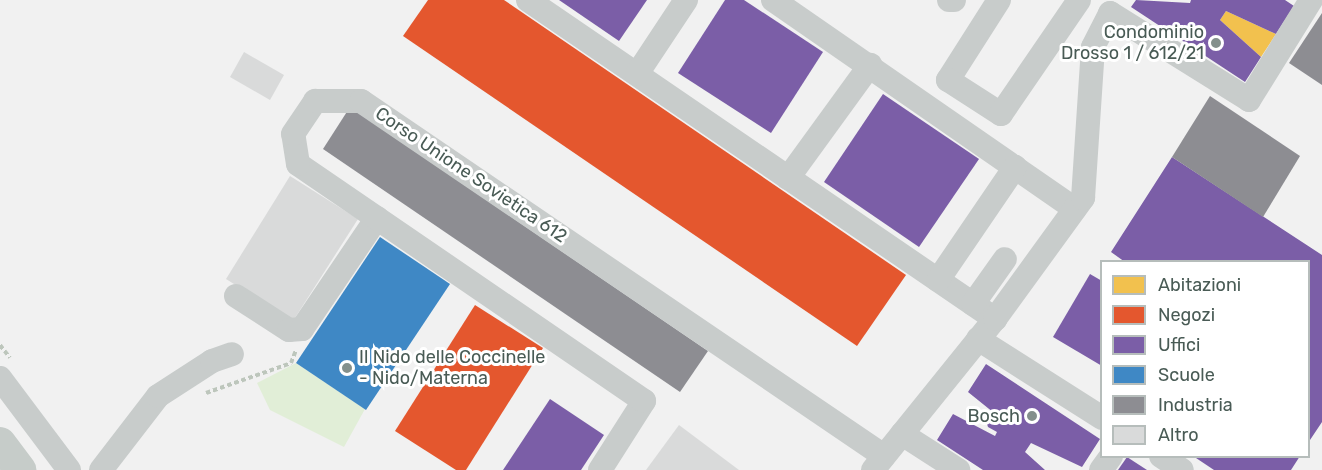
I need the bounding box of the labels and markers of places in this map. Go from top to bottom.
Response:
place label: Condominio Drosso 1 / 612/21 [1061,22,1204,64]
marker: Condominio Drosso 1 / 612/21 [1209,36,1223,50]
place label: Il Nido delle Coccinelle - Nido/Materna [359,347,545,389]
marker: Il Nido delle Coccinelle - Nido/Materna [340,361,354,375]
place label: Bosch [968,405,1020,427]
marker: Bosch [1025,409,1039,423]

